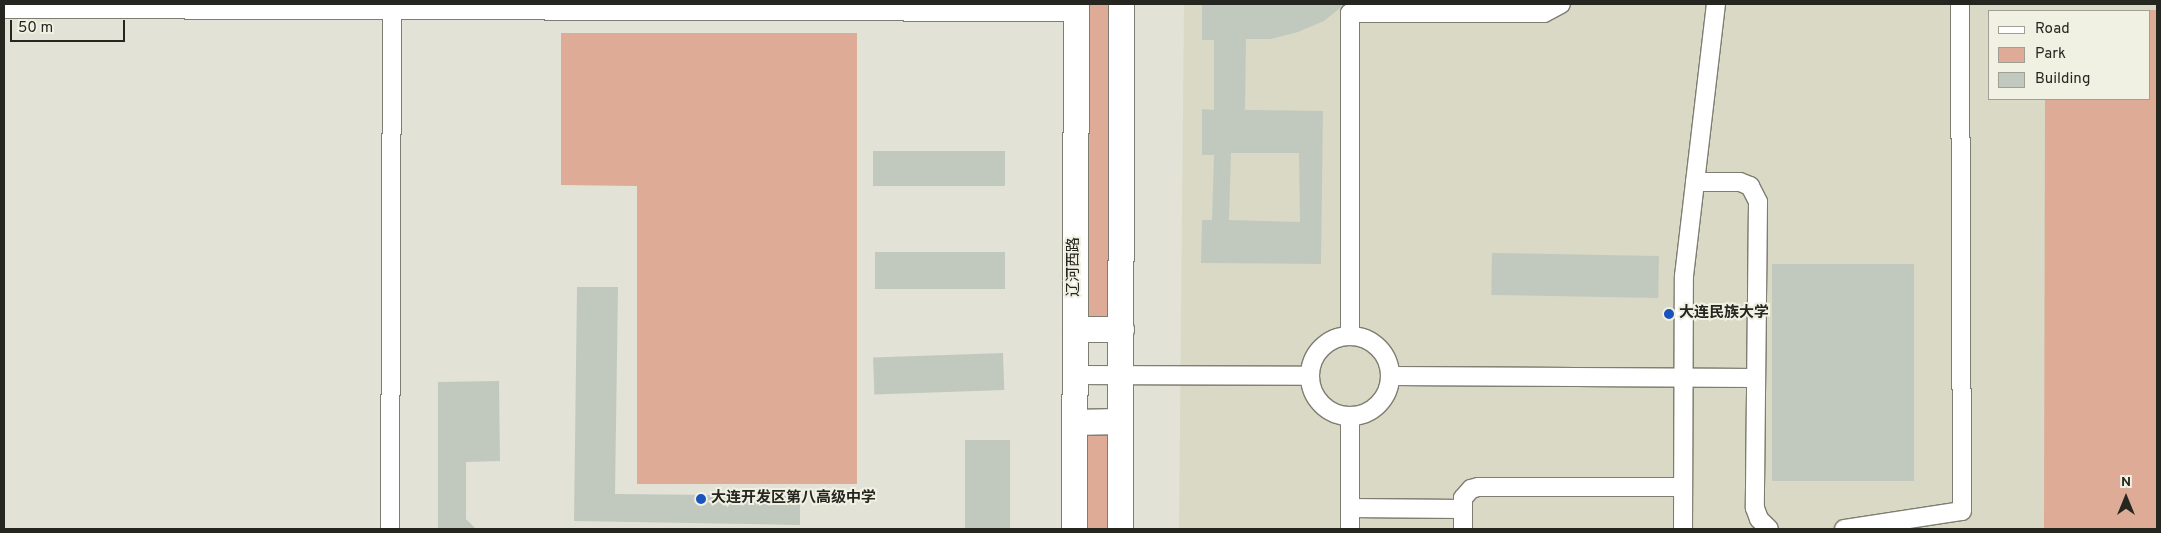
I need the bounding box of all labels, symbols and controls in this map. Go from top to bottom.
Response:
scale bar [12,10,128,42]
legend [1988,10,2151,100]
text: 50 m [18,19,53,38]
text: Road [2035,20,2070,39]
text: Park [2035,45,2066,64]
text: Building [2035,70,2090,89]
street label: 辽河西路 [1066,237,1084,297]
place label: 大连民族大学 [1679,305,1769,323]
marker: 大连民族大学 [1663,308,1675,320]
north arrow [2101,473,2151,523]
text: N [2121,474,2131,491]
place label: 大连开发区第八高级中学 [711,490,876,508]
marker: 大连开发区第八高级中学 [695,493,707,505]

